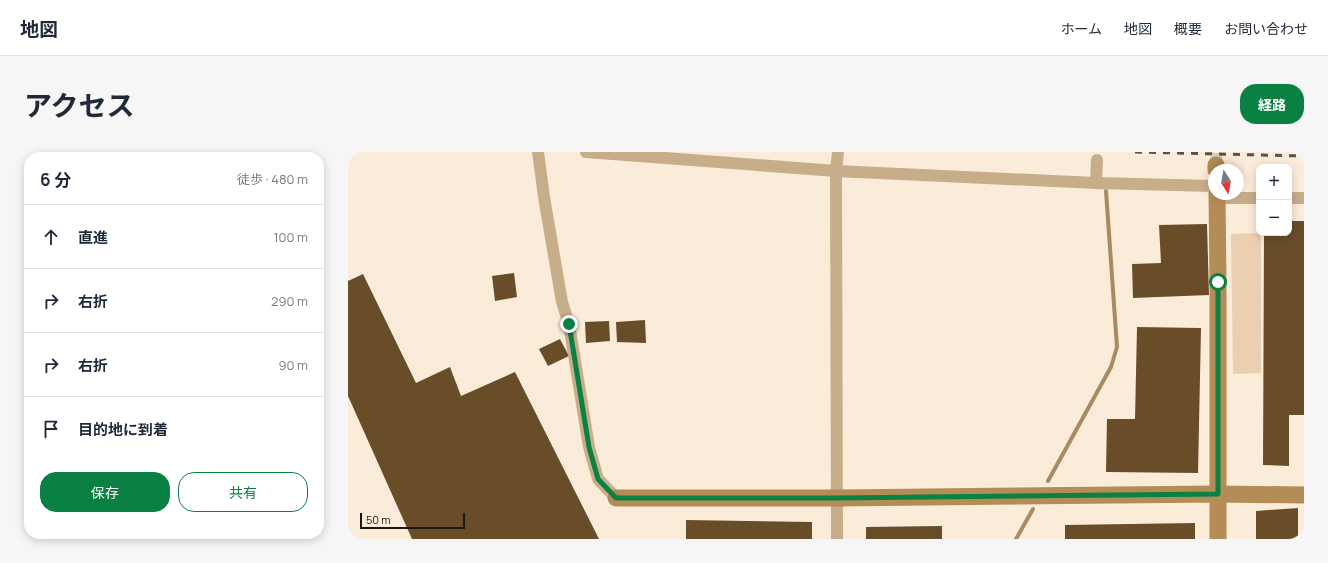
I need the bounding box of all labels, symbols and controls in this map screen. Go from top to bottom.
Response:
text: 地図 [20,16,58,42]
text: ホーム [1060,19,1102,38]
text: 地図 [1124,19,1152,38]
text: 概要 [1174,19,1202,38]
text: お問い合わせ [1224,19,1308,38]
button: 経路 [1240,84,1304,124]
text: アクセス [24,86,135,124]
north arrow [1208,164,1244,200]
map controls [1256,164,1292,236]
button: + [1256,164,1292,200]
text: 6 分 [40,168,71,191]
text: 徒歩 · 480 m [237,170,308,188]
button: − [1256,200,1292,236]
icon: ahead [40,226,62,248]
text: 直進 [78,227,108,248]
text: 100 m [273,228,308,246]
route start [1209,273,1227,291]
icon: right [40,290,62,312]
text: 右折 [78,291,108,312]
text: 290 m [271,292,308,310]
route end [560,315,578,333]
icon: right [40,354,62,376]
text: 右折 [78,355,108,376]
text: 90 m [278,356,308,374]
icon: arrive [40,418,62,440]
text: 目的地に到着 [78,419,168,440]
button: 保存 [40,472,170,512]
button: 共有 [178,472,308,512]
scale bar [360,511,465,530]
text: 50 m [366,512,391,527]

